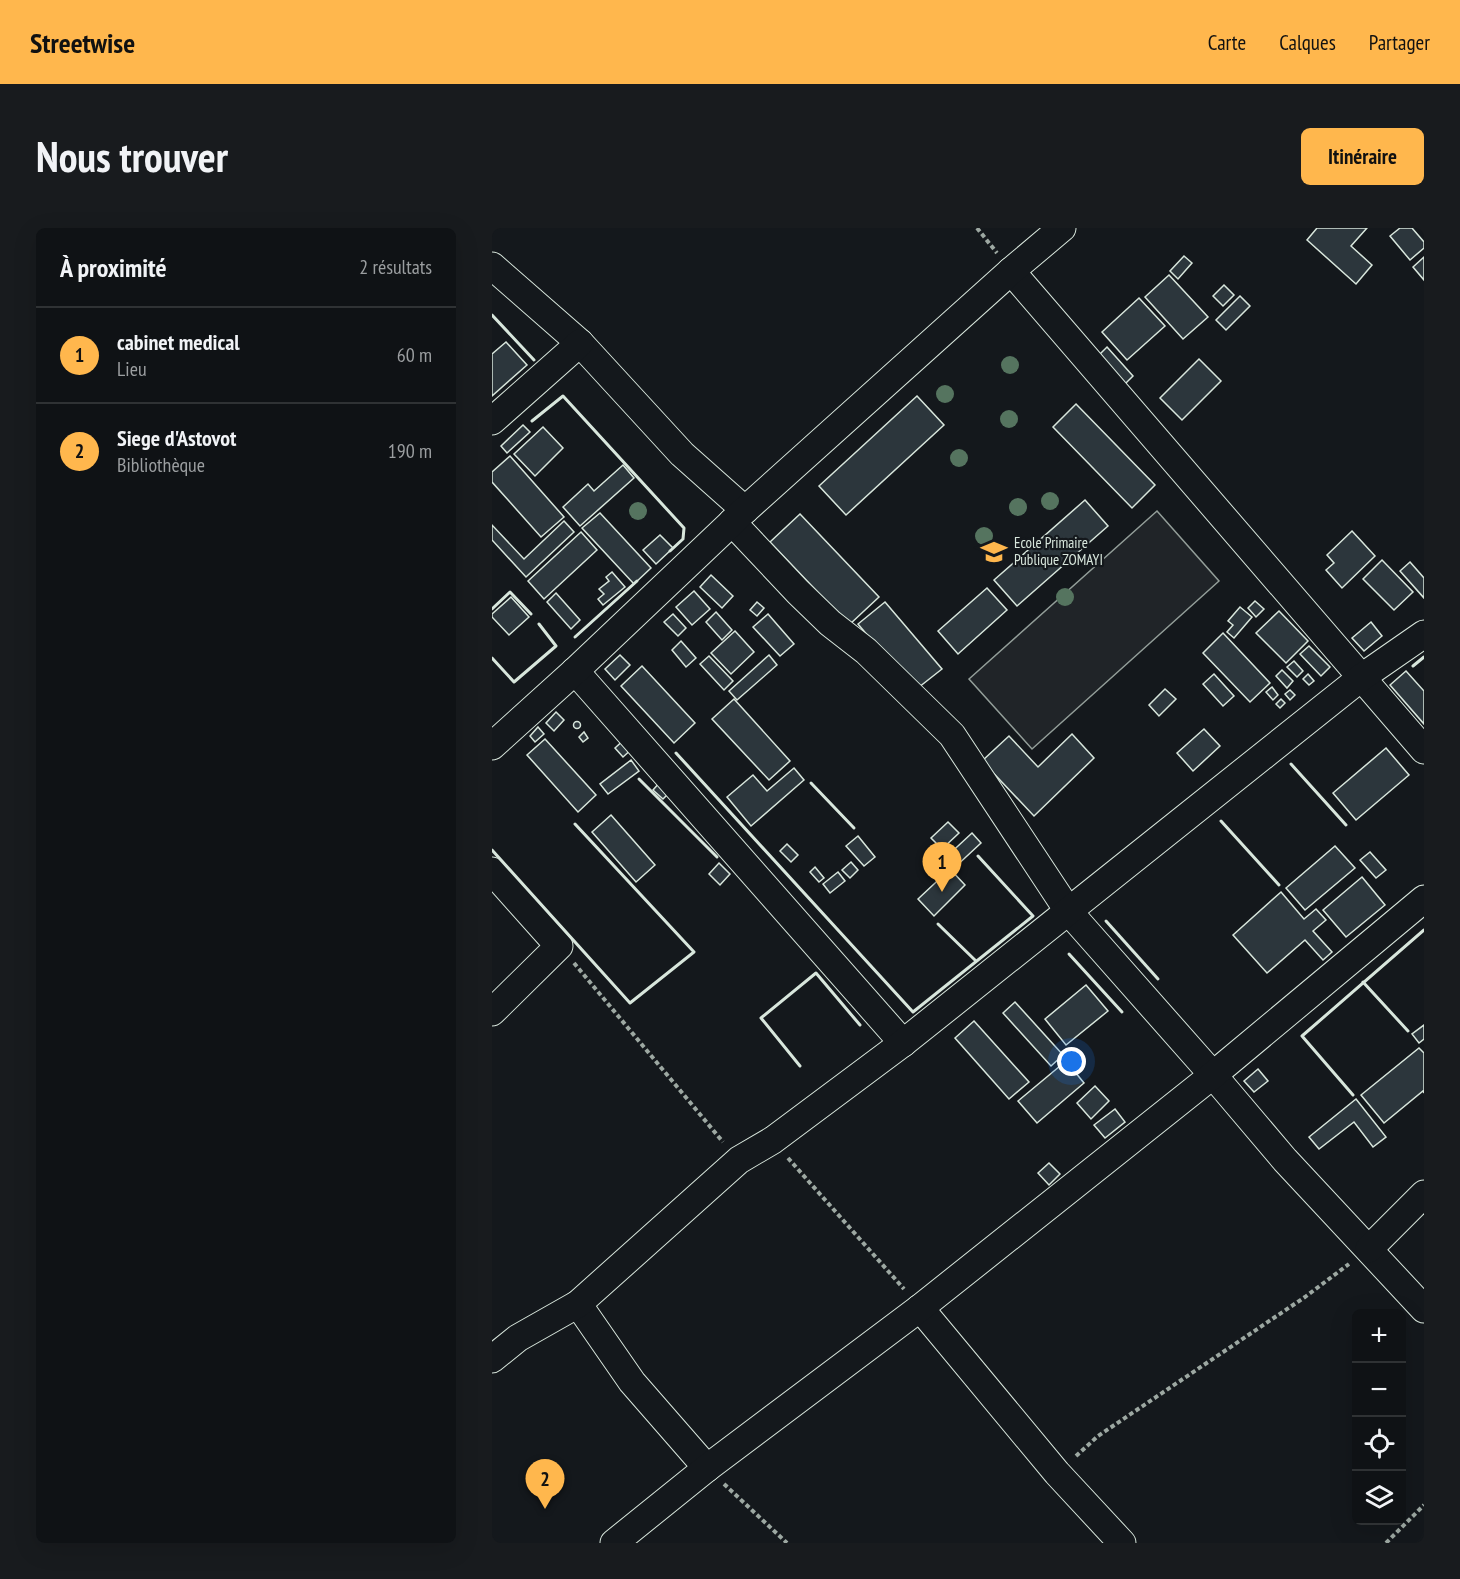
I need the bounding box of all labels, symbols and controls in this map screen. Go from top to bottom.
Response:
text: Streetwise [30,24,135,61]
text: Carte [1208,29,1246,56]
text: Calques [1279,29,1336,56]
text: Partager [1369,29,1430,56]
button: Itinéraire [1301,128,1424,185]
text: Nous trouver [36,129,228,184]
text: À proximité [60,251,167,284]
text: 2 résultats [359,254,432,280]
text: cabinet medical [117,328,240,356]
text: 1 [75,342,84,368]
text: 60 m [397,342,432,368]
text: Lieu [117,356,147,382]
text: Siege d'Astovot [117,424,236,452]
text: 2 [75,438,84,464]
text: 190 m [388,438,432,464]
text: Bibliothèque [117,452,205,478]
place label: Ecole Primaire Publique ZOMAYI [1014,533,1103,569]
school or university icon: Ecole Primaire Publique ZOMAYI [979,537,1009,567]
pin: 1 [922,842,962,892]
your location [1057,1047,1086,1076]
map controls [1352,1309,1406,1525]
button: + [1352,1309,1406,1363]
button: − [1352,1363,1406,1417]
button: locate [1352,1417,1406,1471]
pin: 2 [526,1460,564,1509]
button: layers [1352,1471,1406,1525]

